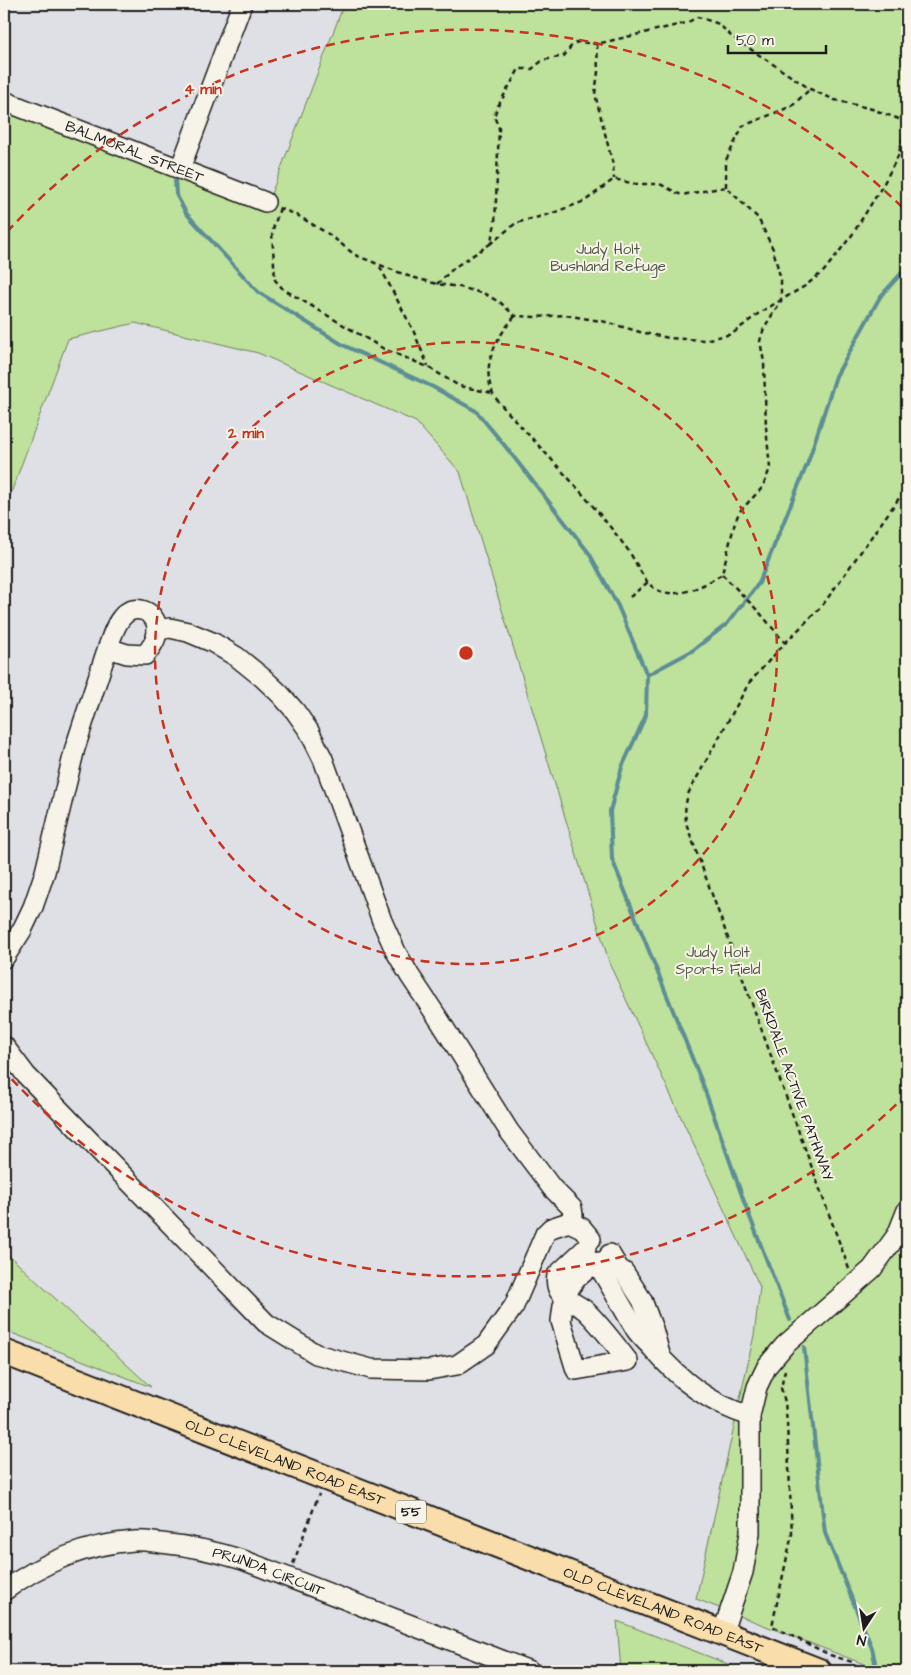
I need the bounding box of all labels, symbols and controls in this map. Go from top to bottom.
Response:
scale bar [728,22,826,54]
text: 50 m [736,30,774,51]
text: 4 min [184,79,222,100]
street label: BALMORAL STREET [62,115,207,188]
park label: Judy Holt Bushland Refuge [550,239,666,278]
text: 2 min [227,423,265,444]
centre of rings [457,644,475,662]
park label: Judy Holt Sports Field [675,942,761,980]
street label: BIRKDALE ACTIVE PATHWAY [749,986,839,1184]
street label: OLD CLEVELAND ROAD EAST [182,1413,389,1511]
road number: 55 [396,1500,426,1524]
street label: PRUNDA CIRCUIT [210,1541,328,1601]
street label: OLD CLEVELAND ROAD EAST [560,1561,767,1659]
north arrow [838,1602,888,1652]
text: N [855,1629,868,1650]

